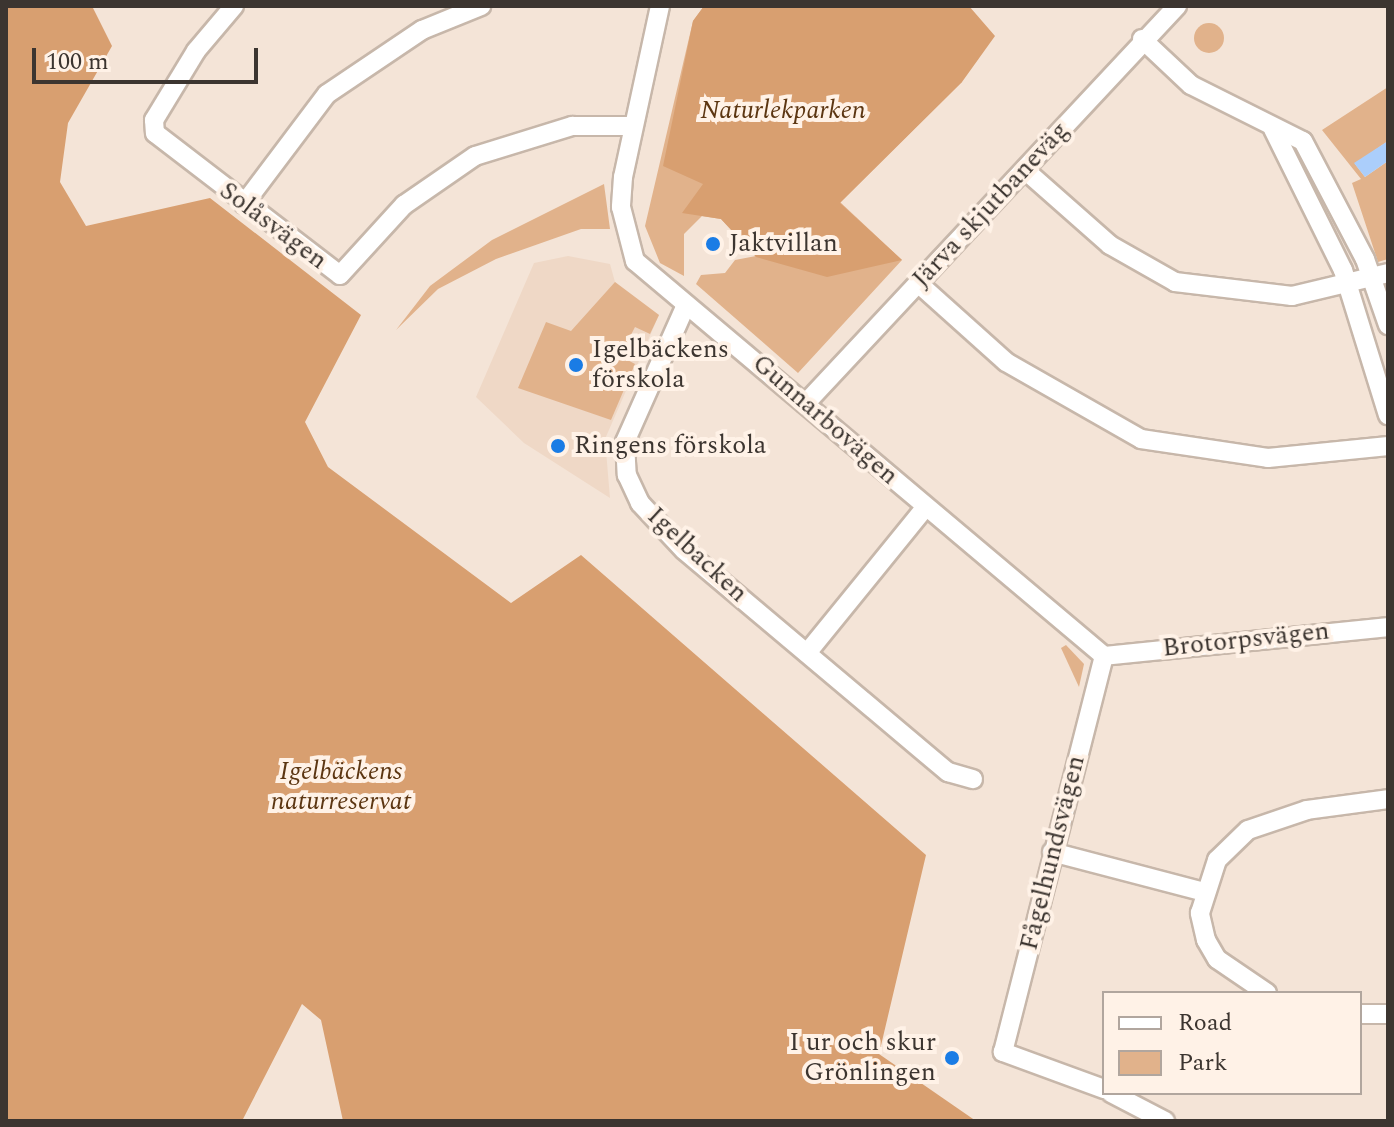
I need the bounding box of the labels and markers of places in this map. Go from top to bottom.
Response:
place label: Jaktvillan [729,228,838,260]
marker: Jaktvillan [704,235,722,253]
place label: Igelbäckens förskola [592,334,729,396]
marker: Igelbäckens förskola [567,356,585,374]
place label: Ringens förskola [574,430,767,462]
marker: Ringens förskola [549,437,567,455]
place label: I ur och skur Grönlingen [789,1027,936,1088]
marker: I ur och skur Grönlingen [943,1049,961,1067]

